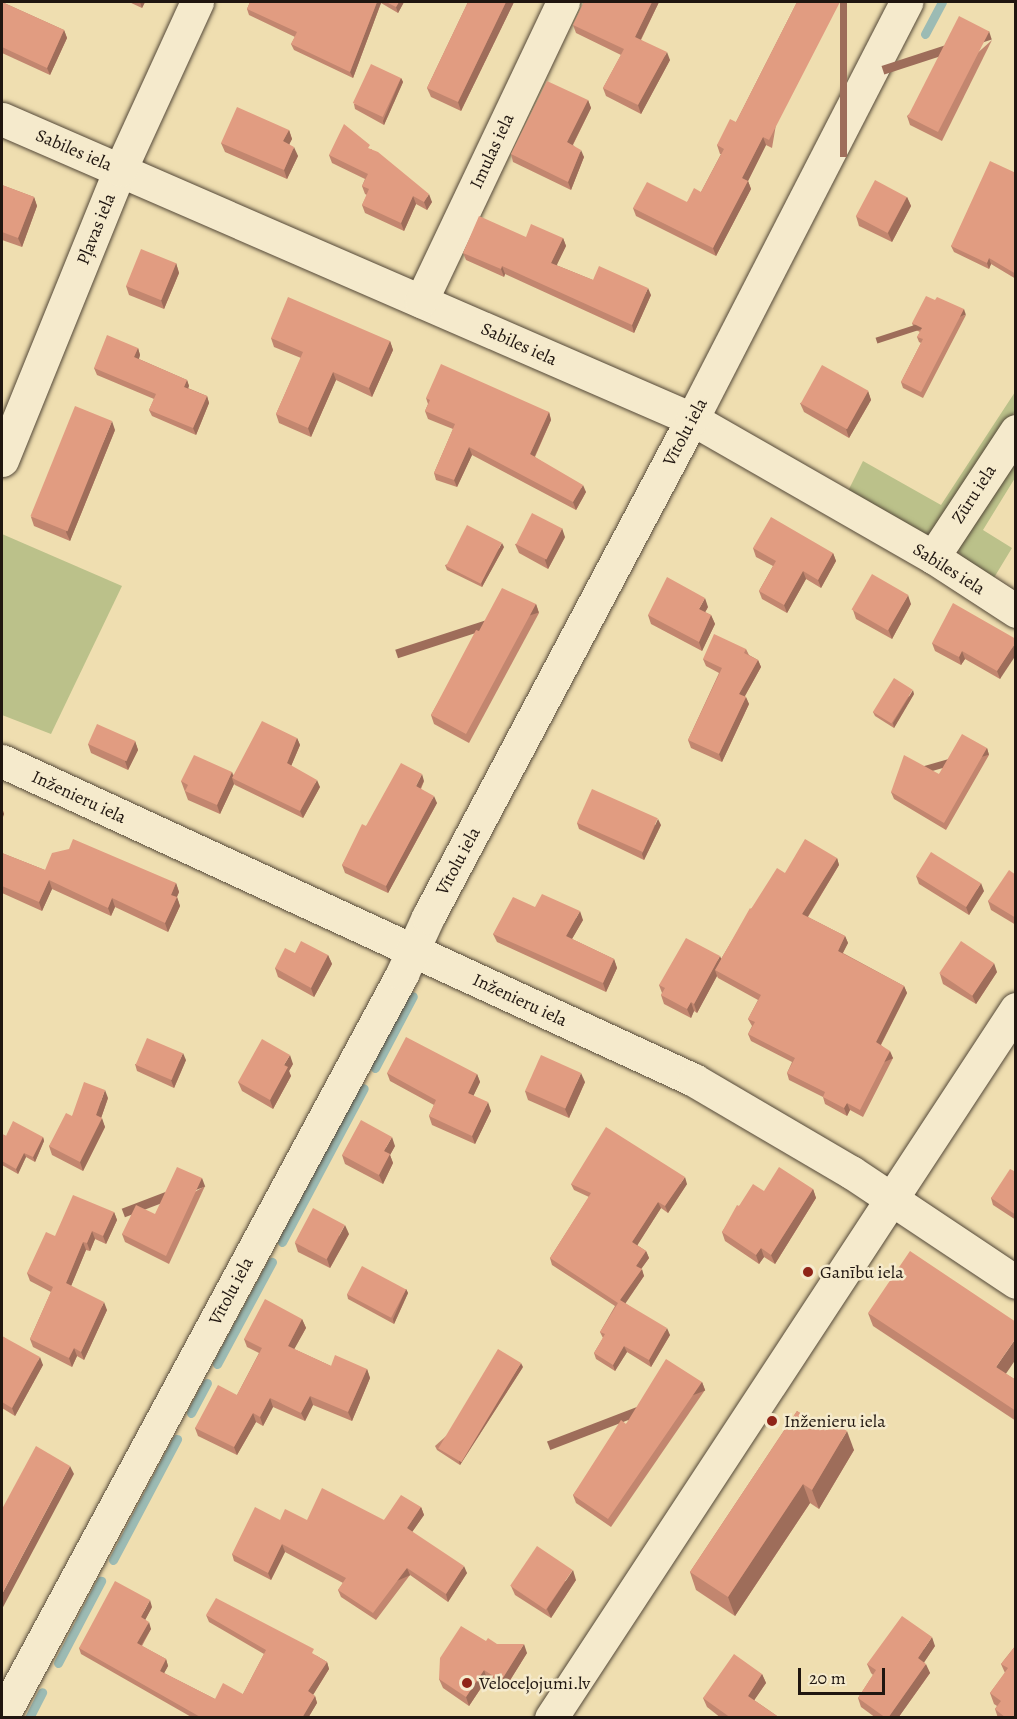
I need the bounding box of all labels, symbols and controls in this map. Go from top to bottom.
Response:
street label: Imulas iela [465,110,519,192]
street label: Sabiles iela [33,124,115,176]
street label: Pļavas iela [72,190,120,268]
street label: Sabiles iela [478,318,560,370]
street label: Vītolu iela [658,394,712,470]
street label: Zūru iela [947,460,1001,528]
street label: Sabiles iela [909,538,989,600]
street label: Inženieru iela [28,766,130,828]
street label: Vītolu iela [431,823,485,899]
street label: Inženieru iela [469,969,571,1031]
street label: Vītolu iela [204,1253,258,1329]
place label: Ganību iela [820,1261,904,1283]
marker: Ganību iela [801,1265,815,1279]
place label: Inženieru iela [784,1410,886,1432]
marker: Inženieru iela [765,1414,779,1428]
scale bar [801,1656,888,1694]
text: 20 m [809,1666,846,1690]
place label: Veloceļojumi.lv [479,1672,590,1694]
marker: Veloceļojumi.lv [460,1676,474,1690]

